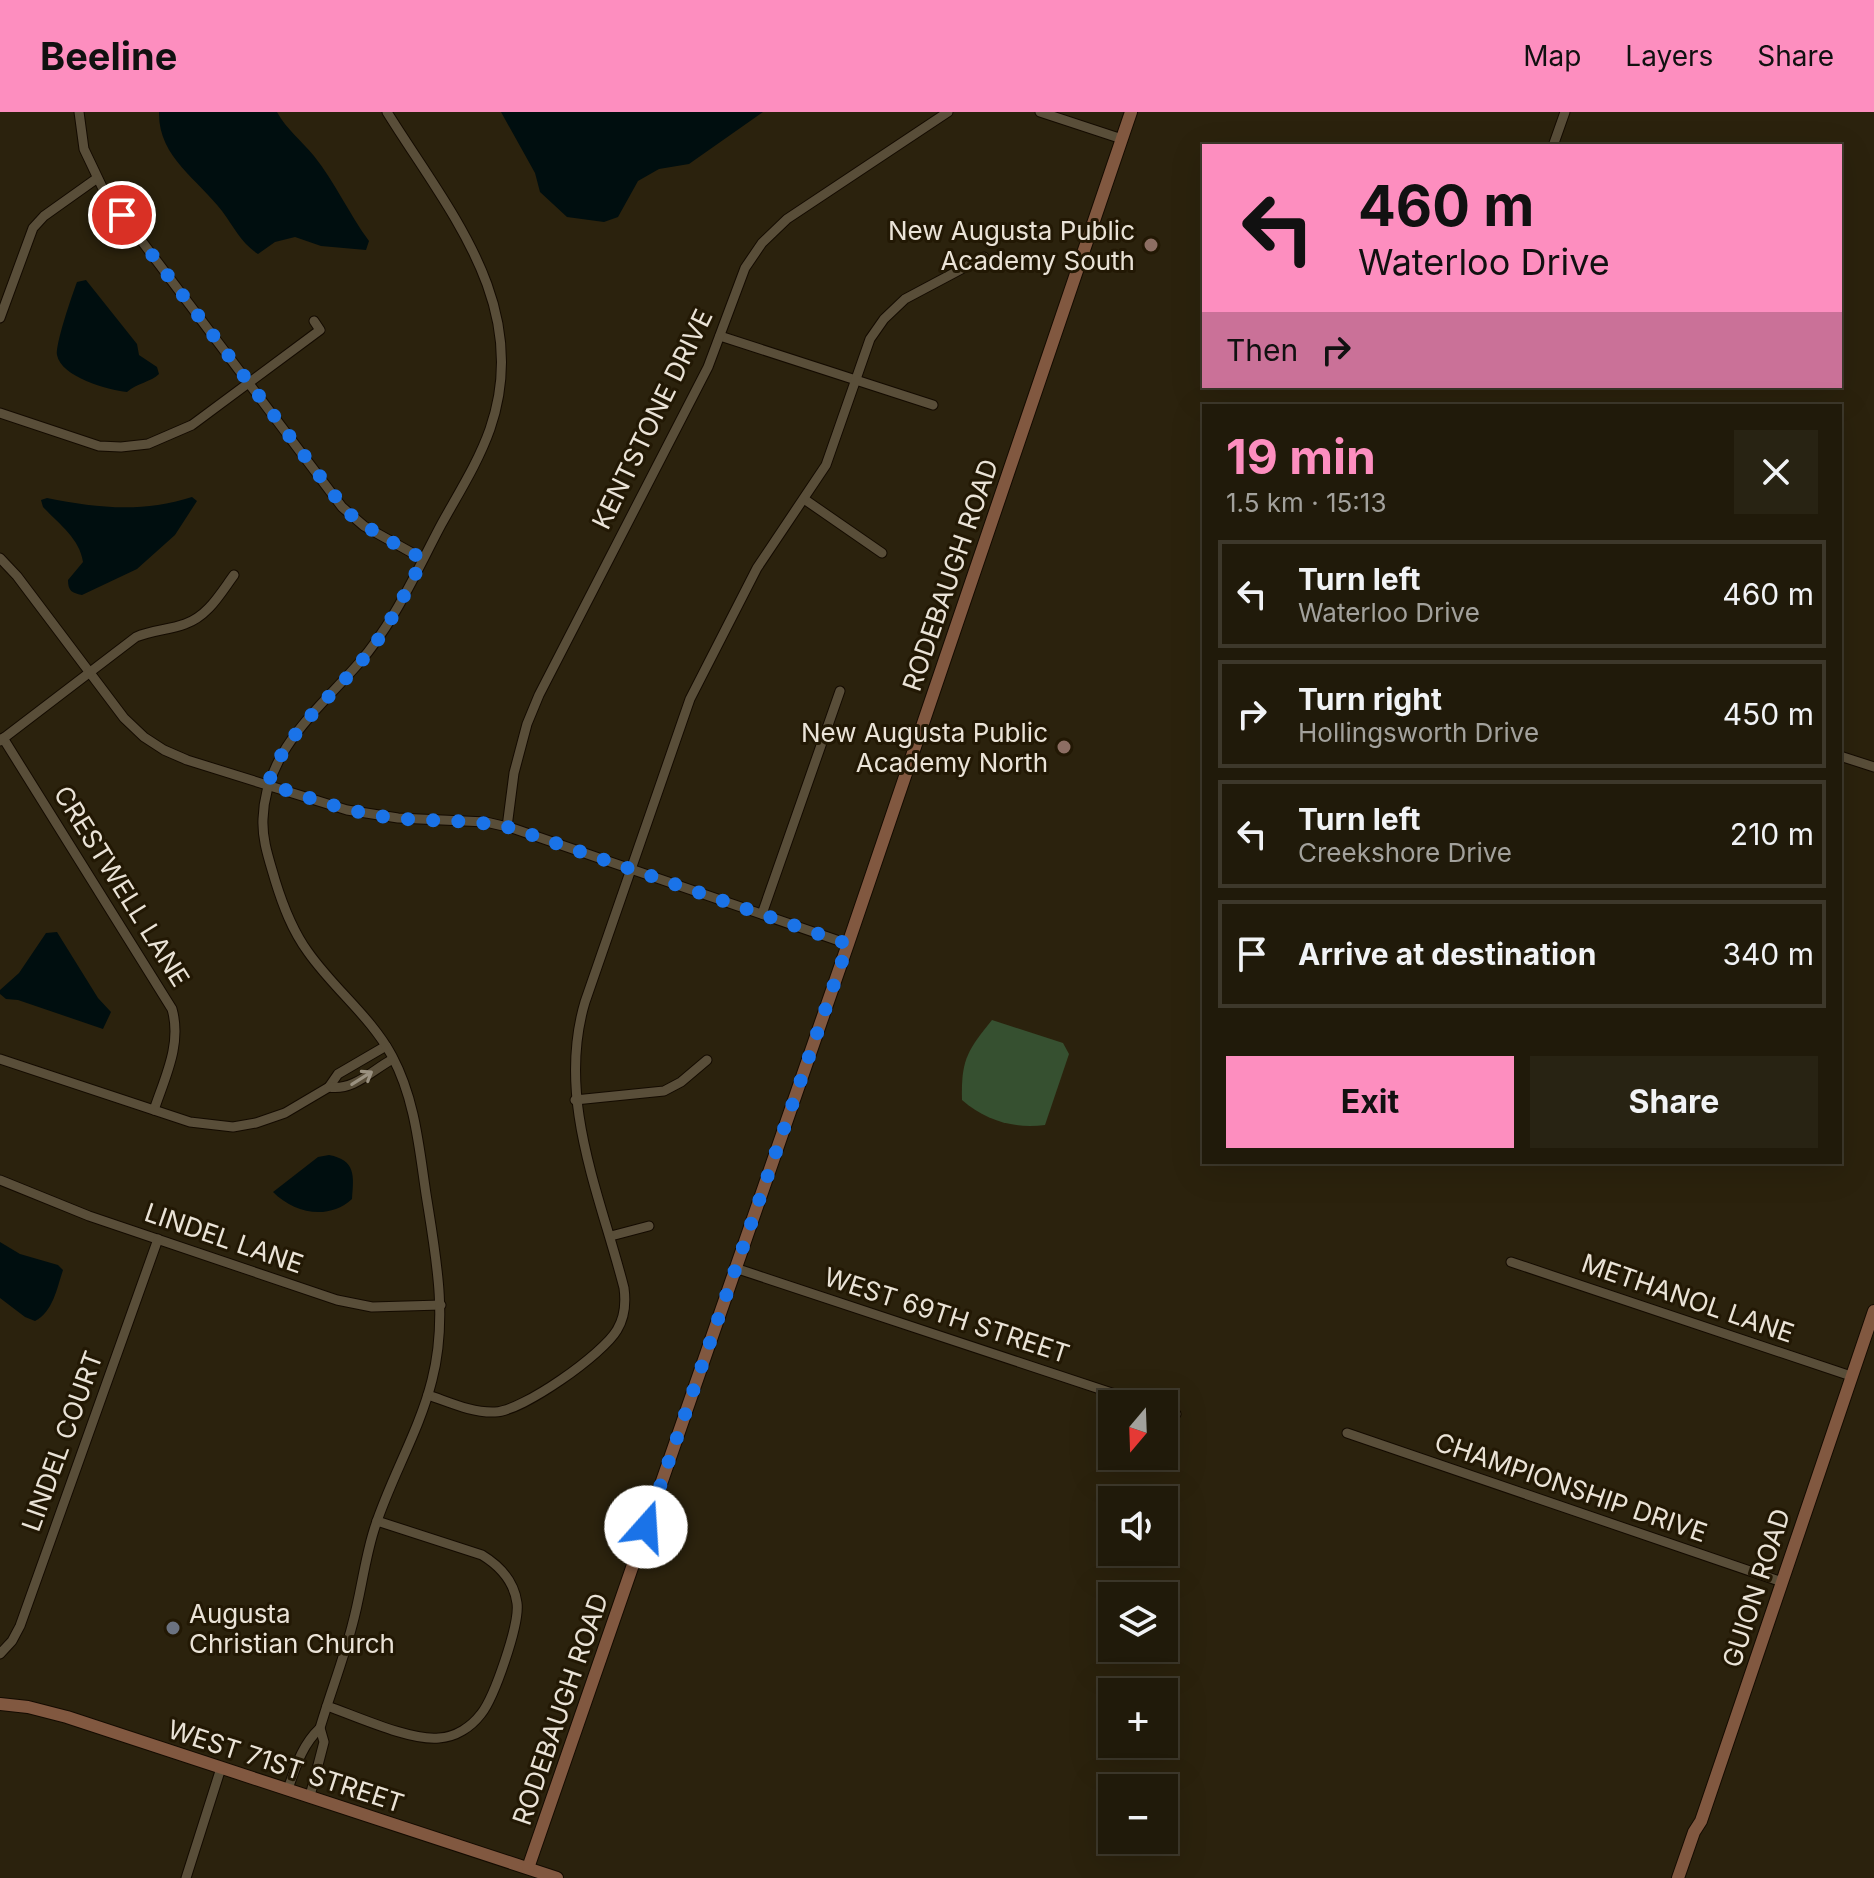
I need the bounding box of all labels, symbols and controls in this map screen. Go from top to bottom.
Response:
text: Beeline [40,33,177,79]
text: Map [1523,39,1581,73]
text: Layers [1625,39,1713,73]
text: Share [1757,39,1834,73]
text: 460 m [1358,172,1534,240]
icon: left [1226,176,1330,280]
pin [88,181,156,249]
icon: arrive [100,193,144,237]
place label: New Augusta Public Academy South [888,215,1135,276]
marker: New Augusta Public Academy South [1142,236,1160,254]
text: Waterloo Drive [1358,240,1610,284]
street label: KENTSTONE DRIVE [585,304,719,534]
icon: right [1314,328,1358,372]
text: Then [1226,332,1298,368]
text: 19 min [1226,427,1376,486]
button: close [1734,430,1818,514]
street label: RODEBAUGH ROAD [896,455,1004,695]
text: 1.5 km · 15:13 [1226,487,1386,518]
text: Turn left [1298,561,1420,597]
icon: left [1230,572,1274,616]
text: 460 m [1722,576,1814,612]
text: Waterloo Drive [1298,597,1480,628]
text: Turn right [1298,681,1442,717]
icon: right [1230,692,1274,736]
text: 450 m [1723,696,1814,732]
place label: New Augusta Public Academy North [801,717,1048,778]
text: Hollingsworth Drive [1298,717,1539,748]
marker: New Augusta Public Academy North [1055,738,1073,756]
street label: CRESTWELL LANE [48,780,196,992]
text: Turn left [1298,801,1420,837]
icon: left [1230,812,1274,856]
text: 210 m [1730,816,1814,852]
text: Creekshore Drive [1298,837,1512,868]
icon: arrive [1230,932,1274,976]
text: Arrive at destination [1298,936,1596,972]
text: 340 m [1722,936,1814,972]
button: Exit [1226,1056,1514,1148]
button: Share [1530,1056,1818,1148]
one-way arrow [350,1069,373,1085]
street label: LINDEL LANE [141,1196,307,1280]
street label: METHANOL LANE [1578,1247,1798,1349]
street label: WEST 69TH STREET [821,1261,1073,1369]
street label: LINDEL COURT [15,1347,109,1535]
north arrow [1098,1390,1178,1470]
map controls [1098,1390,1178,1854]
street label: CHAMPIONSHIP DRIVE [1431,1426,1711,1548]
position arrow [604,1485,688,1569]
button: sound [1098,1486,1178,1566]
street label: GUION ROAD [1716,1505,1796,1671]
button: layers [1098,1582,1178,1662]
street label: RODEBAUGH ROAD [506,1589,614,1829]
place label: Augusta Christian Church [189,1598,395,1659]
marker: Augusta Christian Church [164,1619,182,1637]
button: + [1098,1678,1178,1758]
street label: WEST 71ST STREET [164,1713,408,1819]
button: − [1098,1774,1178,1854]

